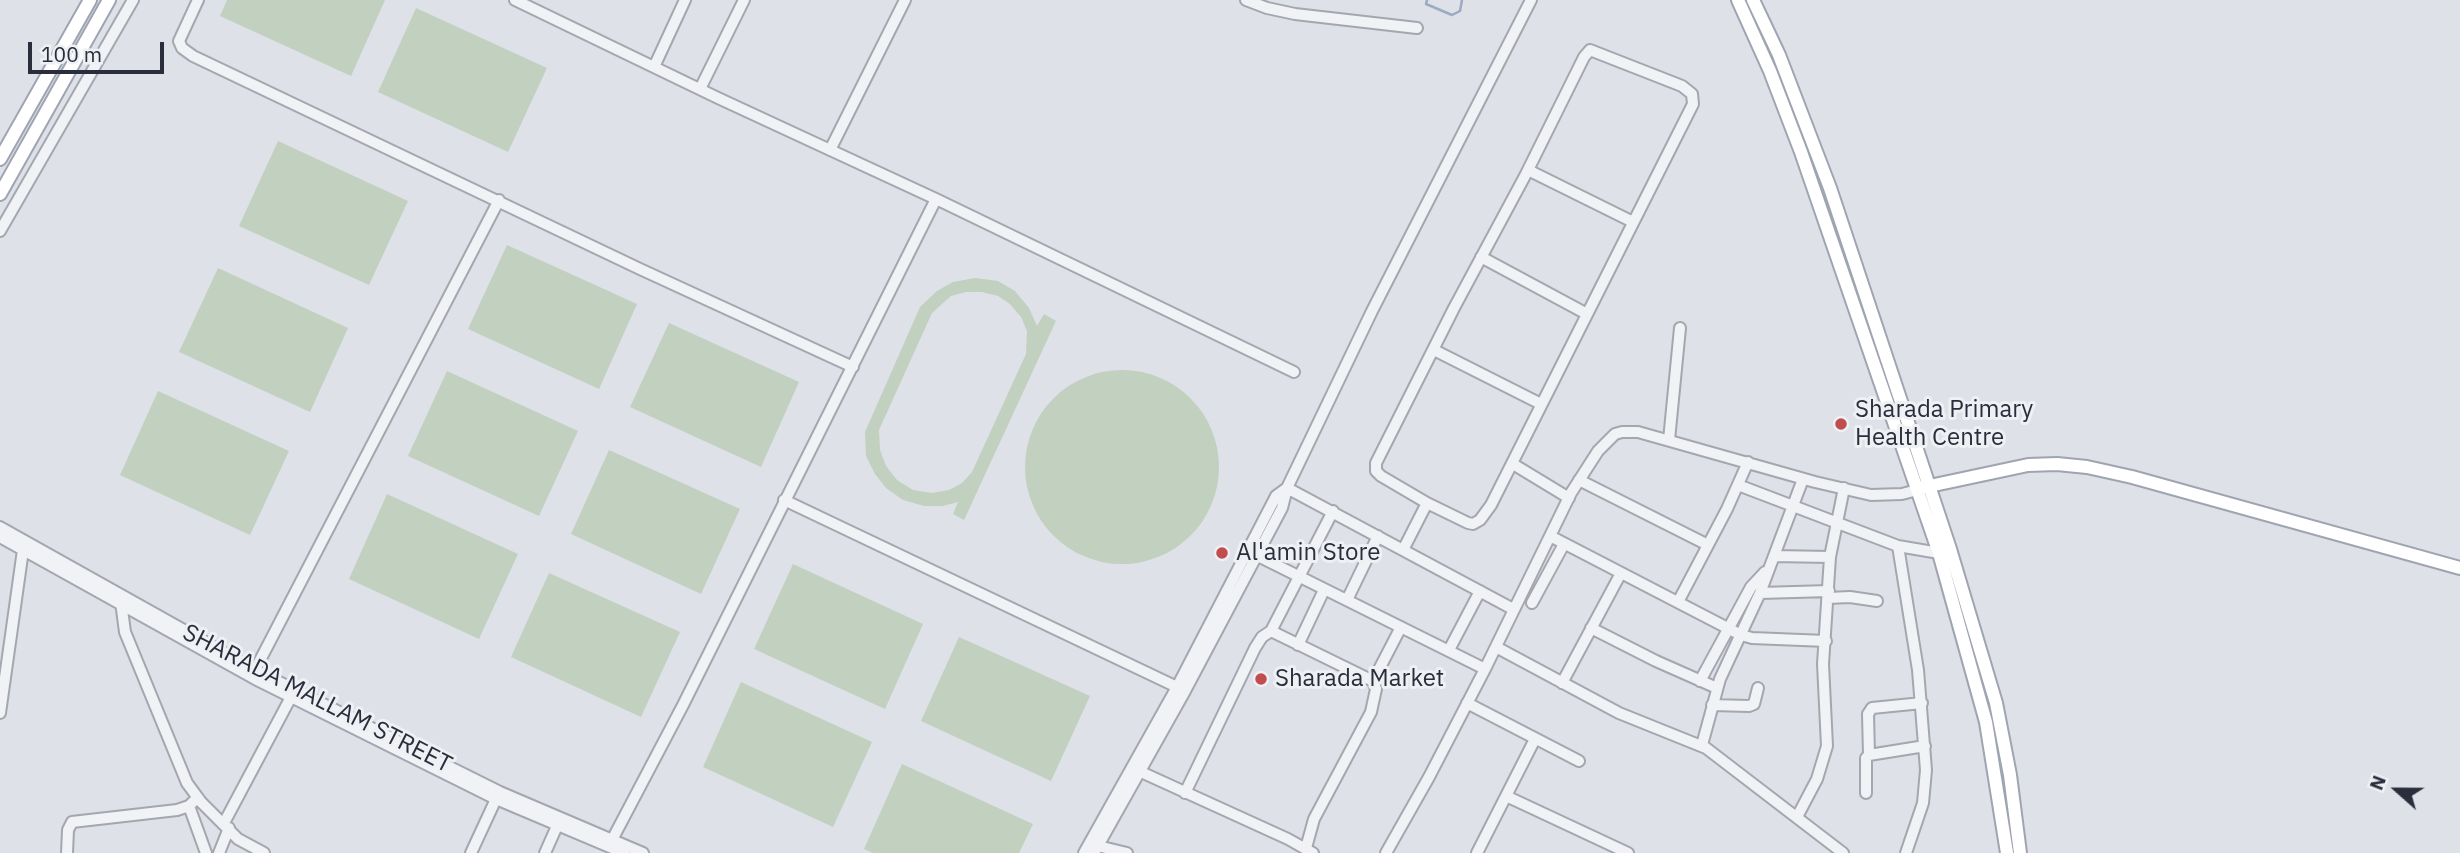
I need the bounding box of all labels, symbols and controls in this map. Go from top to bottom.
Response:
scale bar [32,28,168,72]
text: 100 m [41,40,102,68]
place label: Sharada Primary Health Centre [1855,396,2033,452]
marker: Sharada Primary Health Centre [1833,416,1849,432]
place label: Al'amin Store [1236,539,1380,567]
marker: Al'amin Store [1214,545,1230,561]
street label: SHARADA MALLAM STREET [178,618,456,780]
place label: Sharada Market [1275,665,1444,693]
marker: Sharada Market [1253,671,1269,687]
north arrow [2362,755,2432,825]
text: N [2364,772,2391,793]

